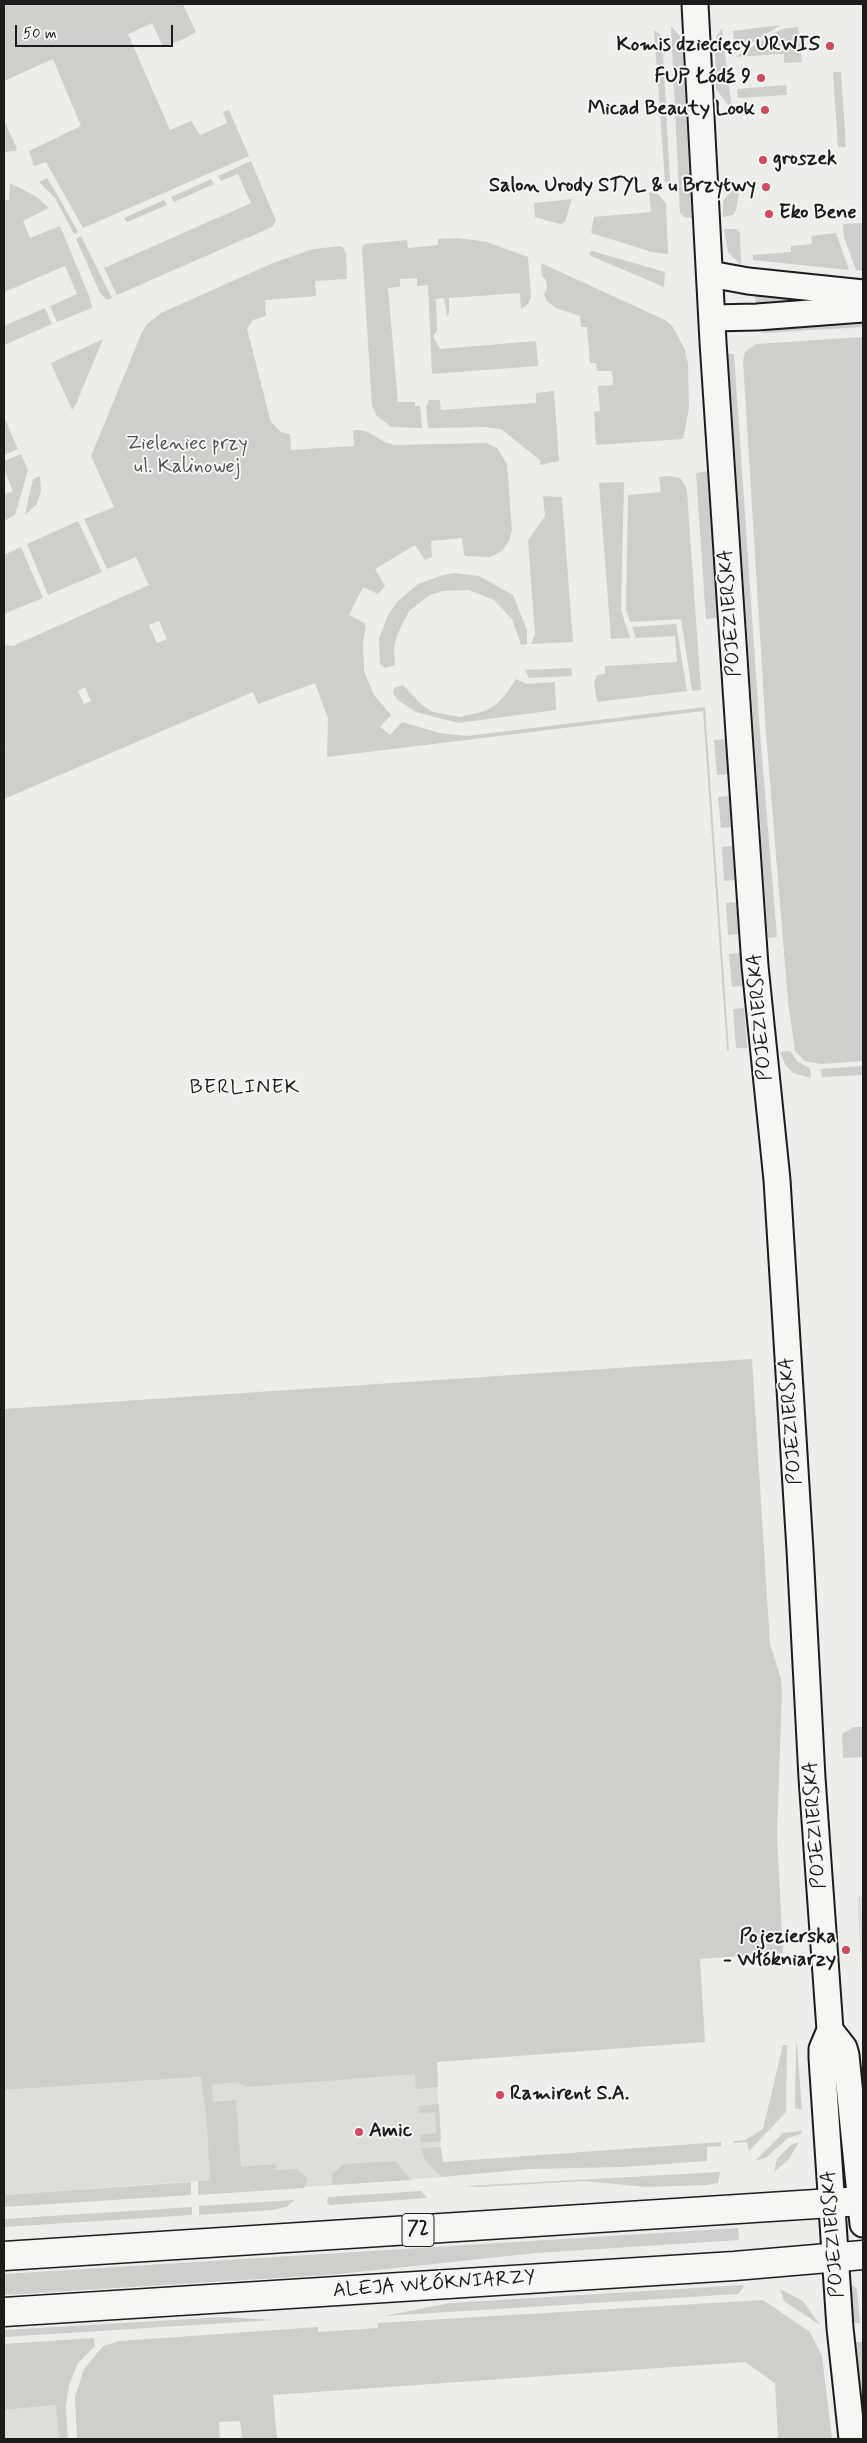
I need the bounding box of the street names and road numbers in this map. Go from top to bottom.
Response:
street label: POJEZIERSKA [715,548,747,678]
street label: POJEZIERSKA [743,952,779,1082]
street label: POJEZIERSKA [776,1356,808,1486]
street label: POJEZIERSKA [800,1760,832,1890]
street label: POJEZIERSKA [818,2169,850,2299]
road number: 72 [402,2214,434,2246]
street label: ALEJA WŁÓKNIARZY [332,2266,536,2304]

